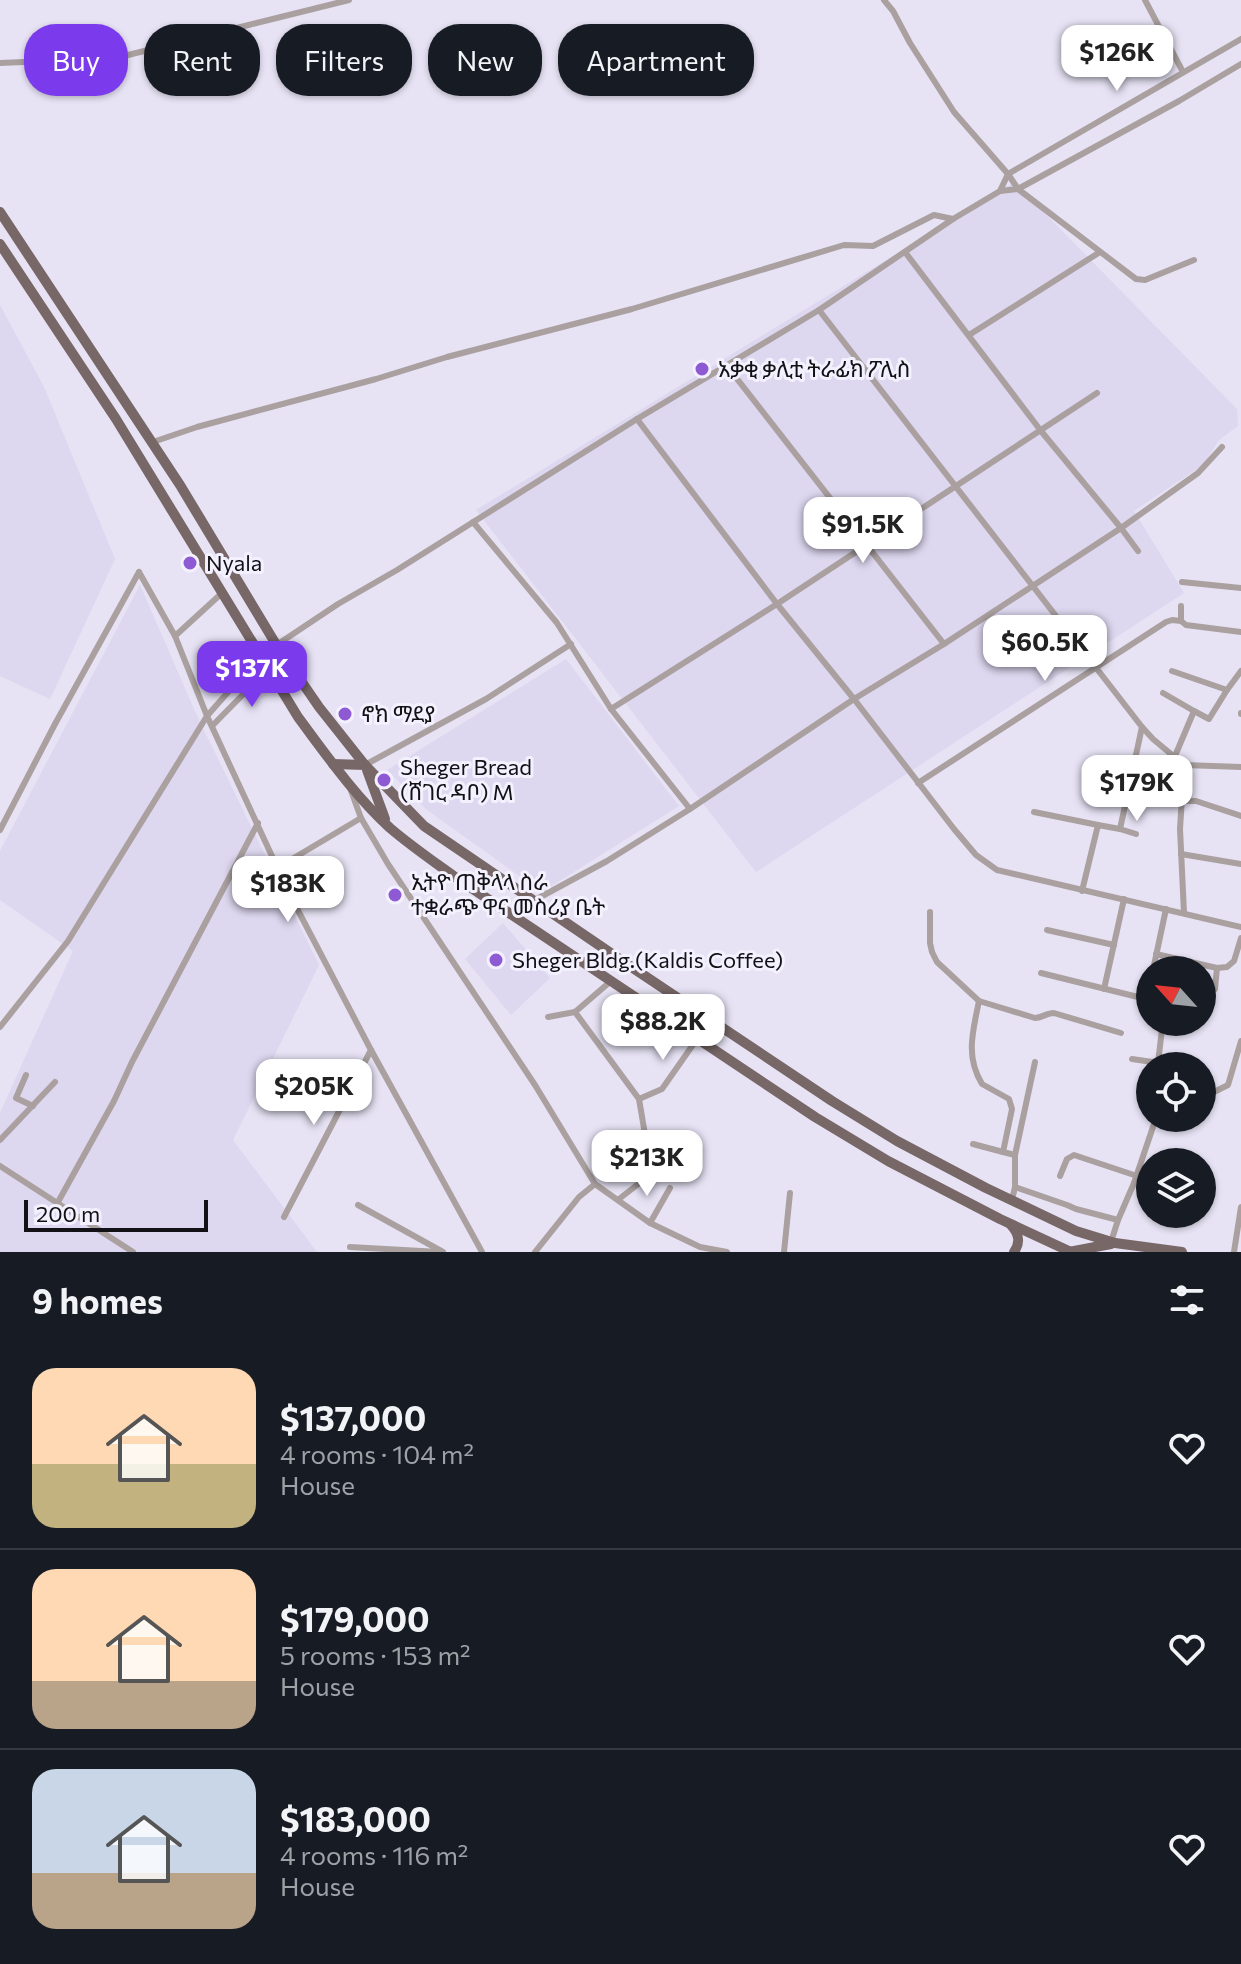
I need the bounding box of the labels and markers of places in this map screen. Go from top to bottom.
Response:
pin: $126K [1061,25,1173,93]
place label: አቃቂ ቃሊቲ ትራፊክ ፖሊስ [718,355,910,382]
marker: አቃቂ ቃሊቲ ትራፊክ ፖሊስ [693,360,711,378]
pin: $91.5K [798,497,928,565]
place label: Nyala [206,549,262,576]
marker: Nyala [181,554,199,572]
pin: $60.5K [980,615,1110,683]
pin: $137K [196,641,308,709]
place label: ኖክ ማደያ [361,700,435,727]
marker: ኖክ ማደያ [336,705,354,723]
place label: Sheger Bread (ሸገር ዳቦ) M [400,753,532,805]
pin: $179K [1081,755,1193,823]
marker: Sheger Bread (ሸገር ዳቦ) M [375,771,393,789]
pin: $183K [232,856,344,924]
place label: ኢትዮ ጠቅላላ ስራ ተቋራጭ ዋና መስሪያ ቤት [411,868,605,920]
marker: ኢትዮ ጠቅላላ ስራ ተቋራጭ ዋና መስሪያ ቤት [386,886,404,904]
place label: Sheger Bldg.(Kaldis Coffee) [512,946,783,973]
marker: Sheger Bldg.(Kaldis Coffee) [487,951,505,969]
pin: $88.2K [598,994,728,1062]
pin: $205K [258,1059,370,1127]
pin: $213K [591,1130,703,1198]

